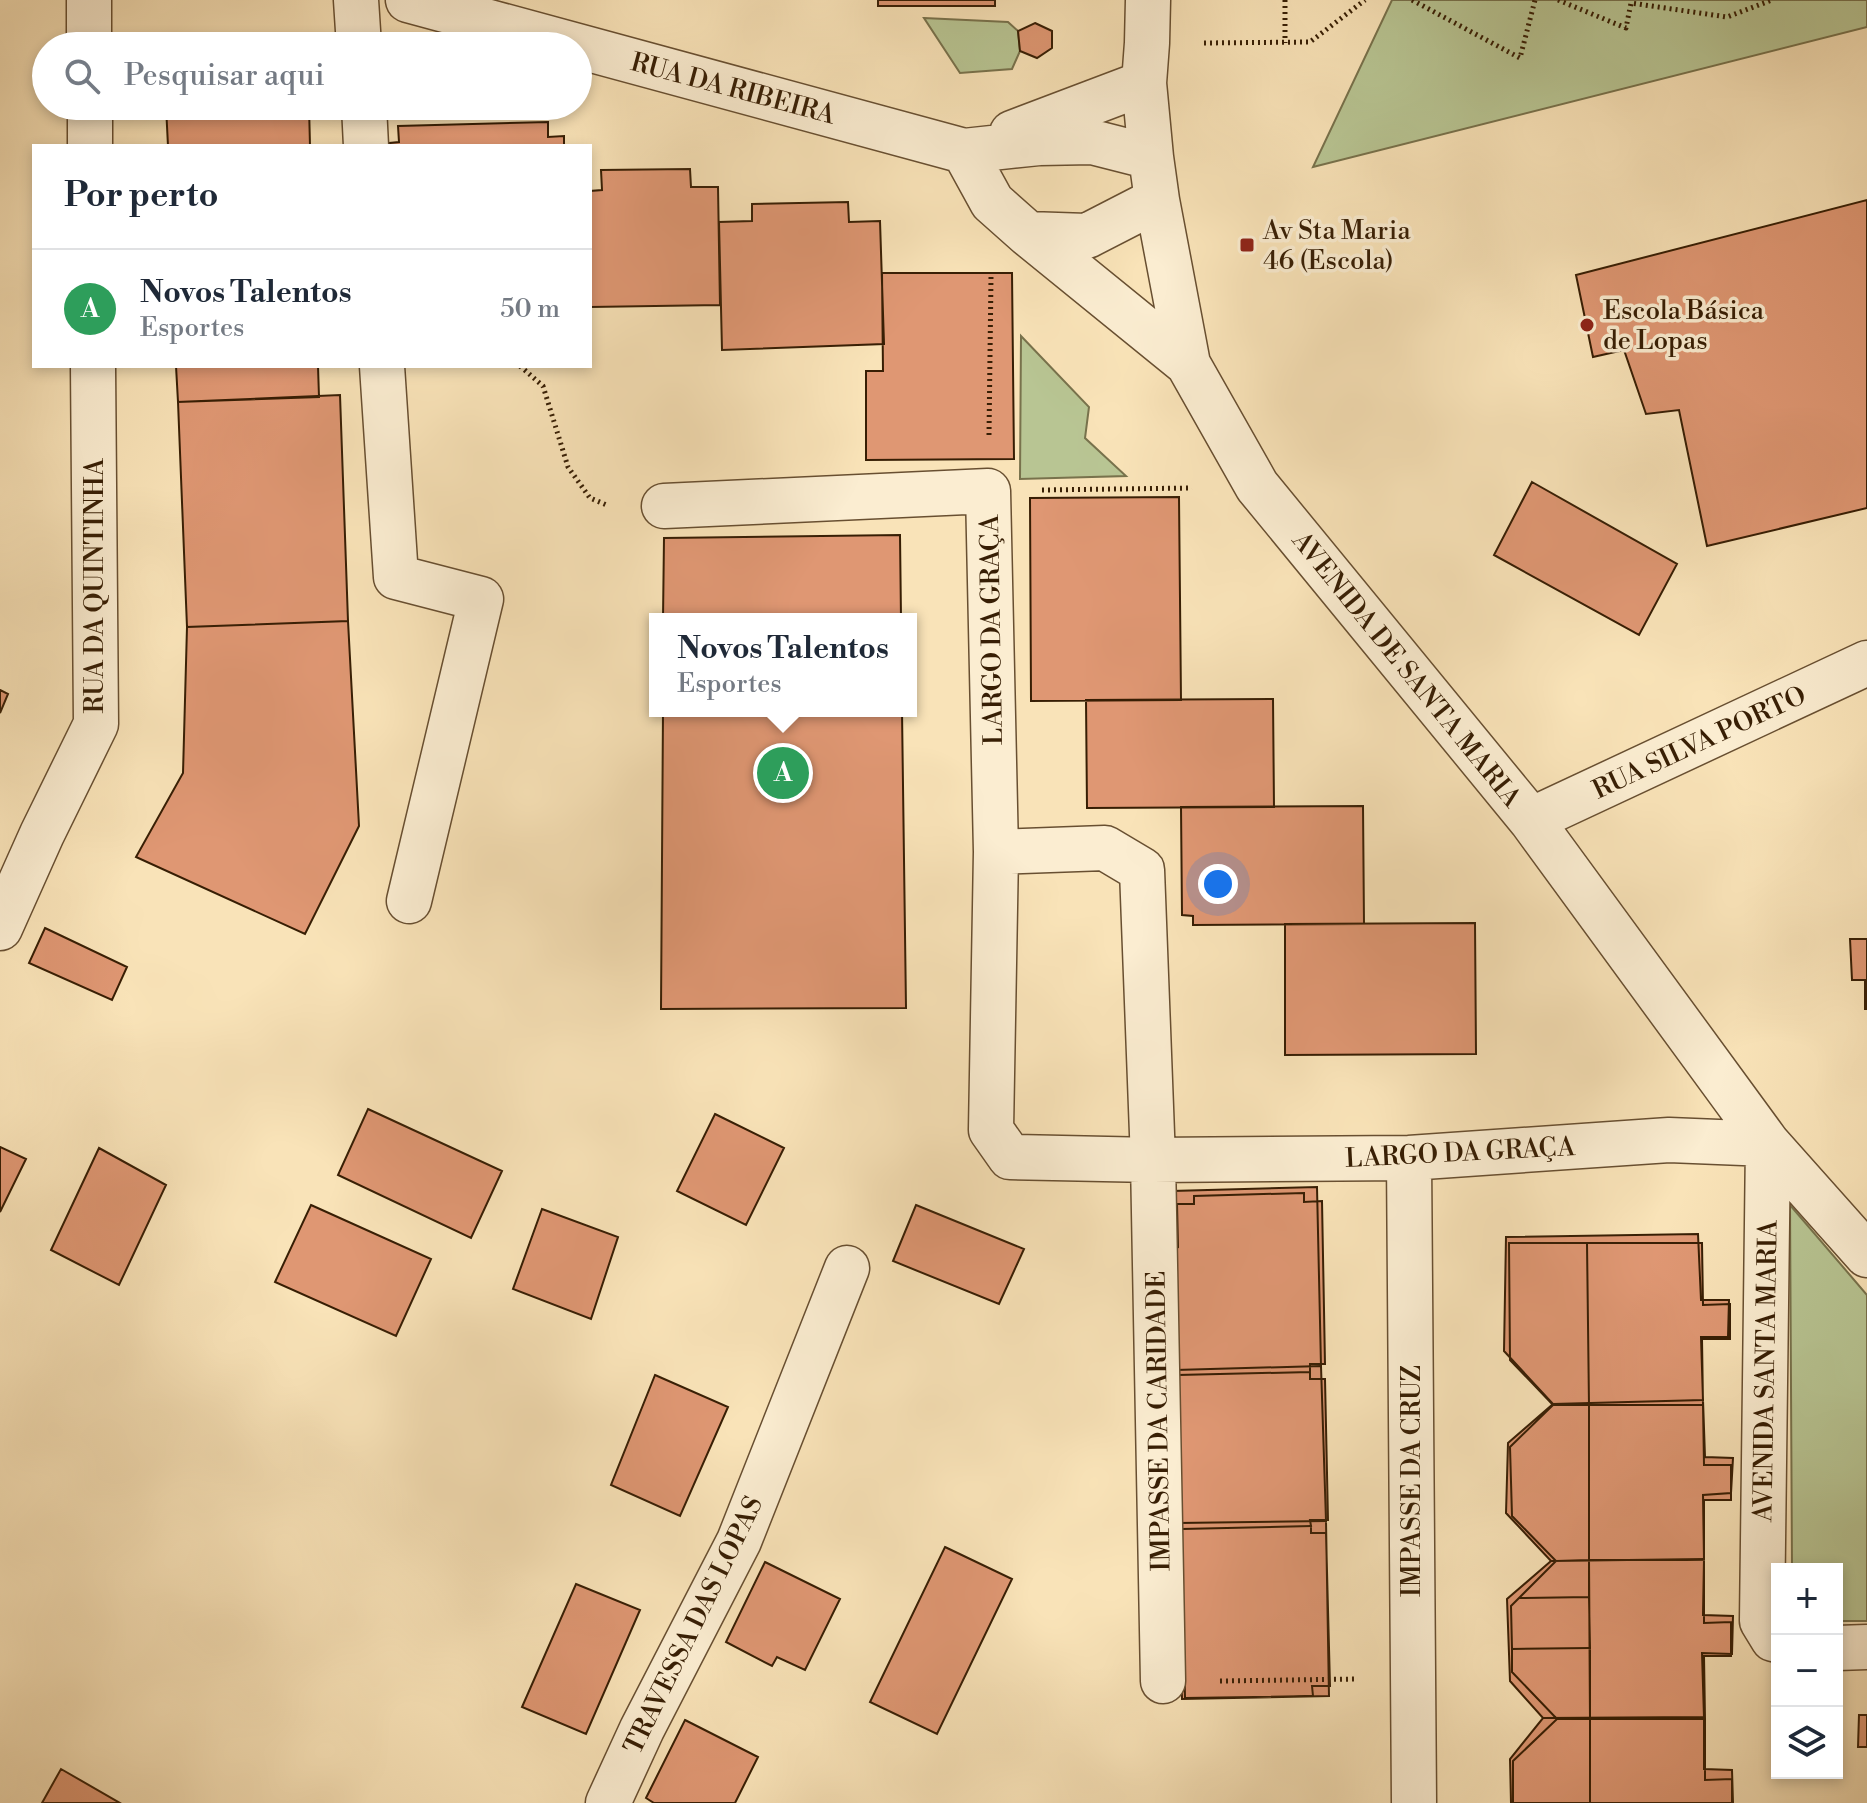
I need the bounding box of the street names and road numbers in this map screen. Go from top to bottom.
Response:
street label: RUA DA RIBEIRA [627,46,839,132]
street label: RUA DA QUINTINHA [79,457,111,713]
street label: LARGO DA GRAÇA [974,513,1010,745]
street label: AVENIDA DE SANTA MARIA [1285,525,1528,815]
street label: RUA SILVA PORTO [1588,679,1811,806]
street label: LARGO DA GRAÇA [1344,1131,1577,1175]
street label: AVENIDA SANTA MARIA [1747,1219,1785,1523]
street label: IMPASSE DA CARIDADE [1140,1270,1178,1572]
street label: IMPASSE DA CRUZ [1396,1365,1428,1597]
street label: TRAVESSA DAS LOPAS [618,1491,770,1760]

